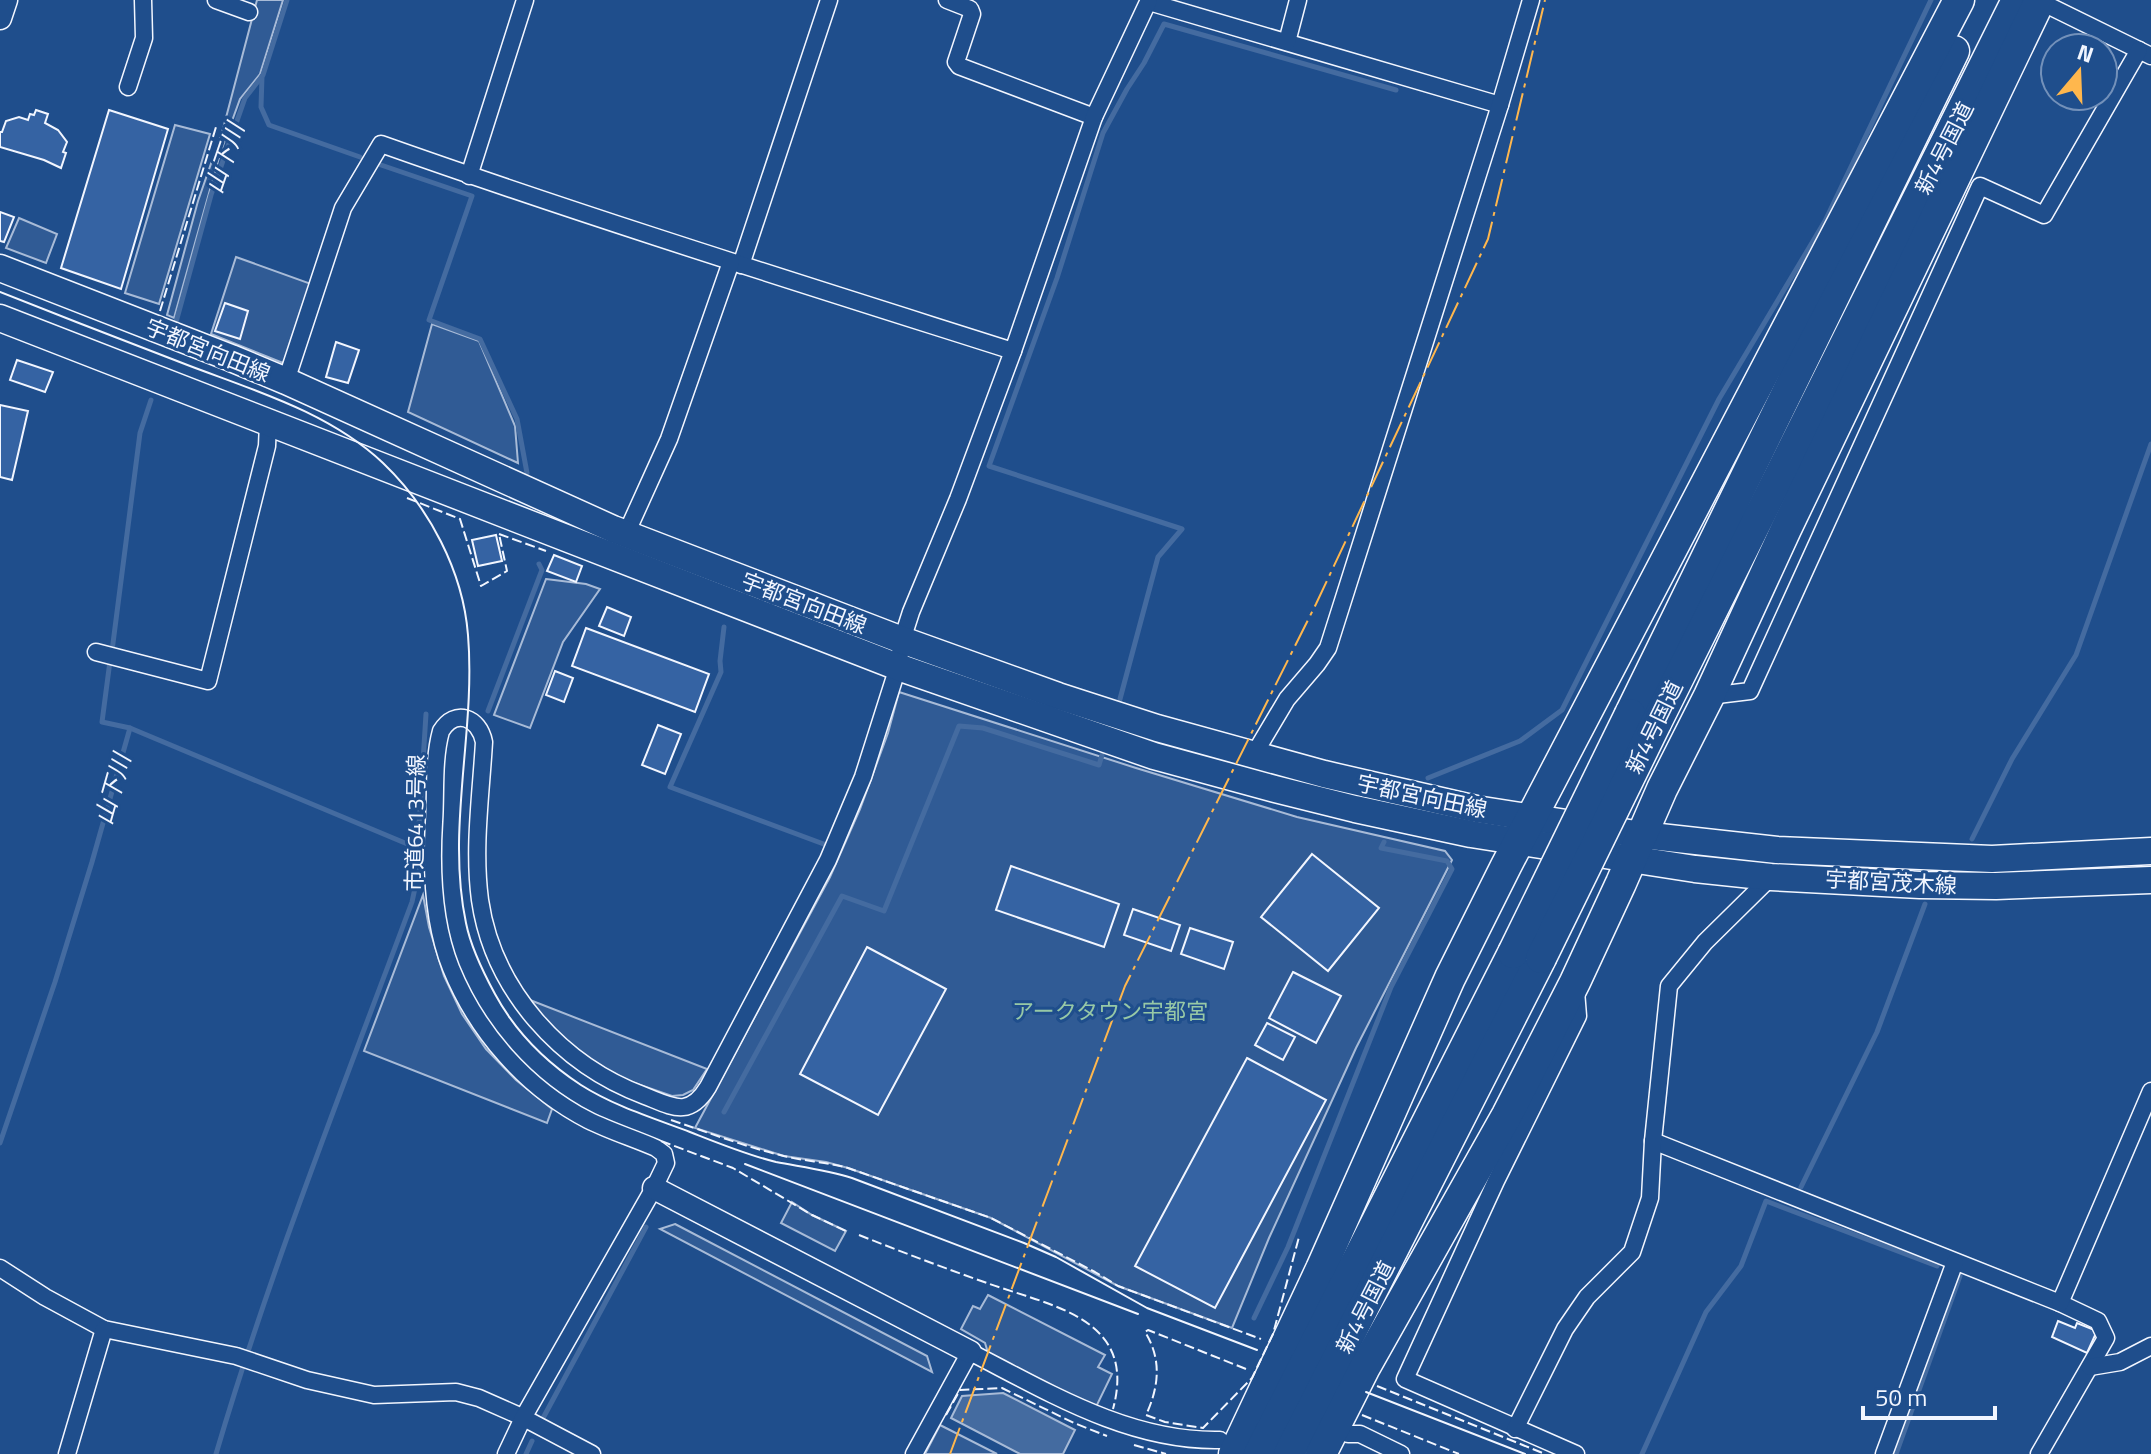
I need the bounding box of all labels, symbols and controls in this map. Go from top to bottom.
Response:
north arrow [2039,32,2119,112]
text: N [2073,35,2098,72]
street label: 新4号国道 [1906,96,1982,200]
water label: 山下川 [195,115,254,198]
street label: 宇都宮向田線 [140,310,276,390]
street label: 宇都宮向田線 [736,563,872,643]
street label: 新4号国道 [1617,674,1691,780]
water label: 山下川 [85,747,140,829]
street label: 市道6413号線 [397,754,433,892]
street label: 宇都宮向田線 [1354,766,1490,826]
street label: 宇都宮茂木線 [1824,862,1958,902]
park label: アークタウン宇都宮 [1012,994,1208,1028]
street label: 新4号国道 [1327,1255,1403,1359]
scale bar [1863,1370,1995,1420]
text: 50 m [1875,1379,1927,1415]

